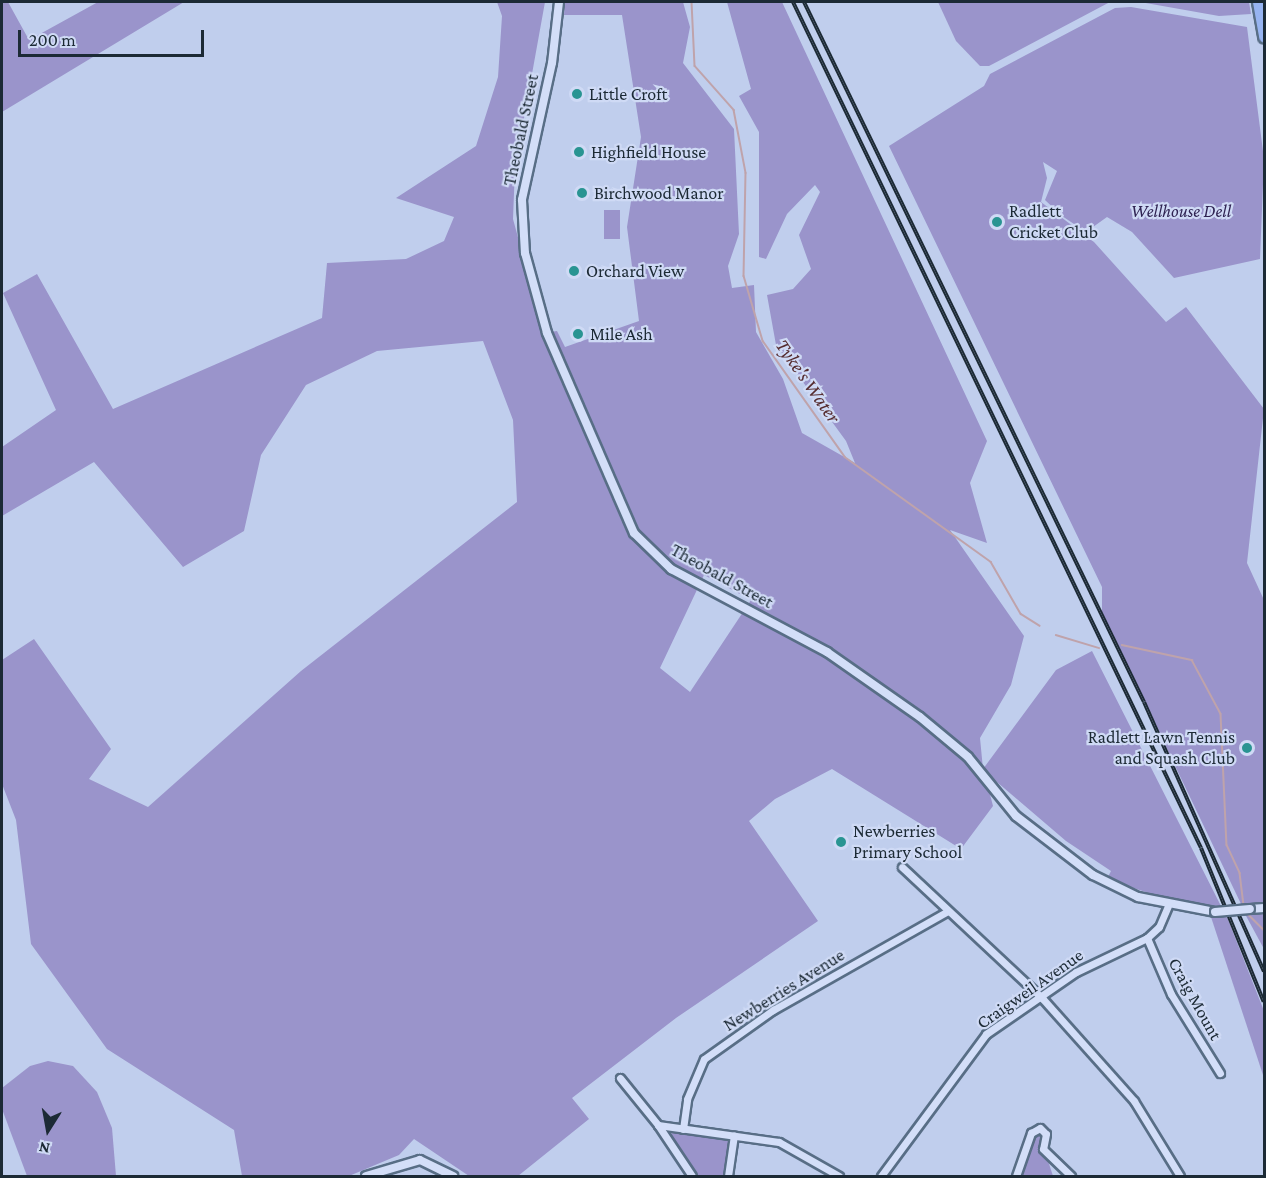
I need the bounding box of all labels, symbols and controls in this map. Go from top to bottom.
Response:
scale bar [21,18,207,56]
text: 200 m [29,30,76,50]
street label: Theobald Street [499,72,543,188]
place label: Little Croft [589,83,667,105]
marker: Little Croft [570,87,584,101]
place label: Highfield House [591,141,706,163]
marker: Highfield House [572,145,586,159]
place label: Birchwood Manor [594,182,724,204]
marker: Birchwood Manor [575,186,589,200]
park label: Wellhouse Dell [1131,200,1231,222]
place label: Radlett Cricket Club [1009,201,1098,244]
marker: Radlett Cricket Club [990,215,1004,229]
place label: Orchard View [586,260,684,282]
marker: Orchard View [567,264,581,278]
place label: Mile Ash [590,323,653,345]
marker: Mile Ash [571,327,585,341]
water label: Tyke's Water [770,334,846,428]
street label: Theobald Street [667,539,777,613]
place label: Radlett Lawn Tennis and Squash Club [1088,727,1235,770]
marker: Radlett Lawn Tennis and Squash Club [1240,741,1254,755]
place label: Newberries Primary School [853,821,962,864]
marker: Newberries Primary School [834,835,848,849]
street label: Newberries Avenue [719,944,849,1036]
street label: Craigweil Avenue [973,944,1087,1034]
street label: Craig Mount [1164,954,1226,1044]
north arrow [18,1100,78,1160]
text: N [37,1139,51,1158]

